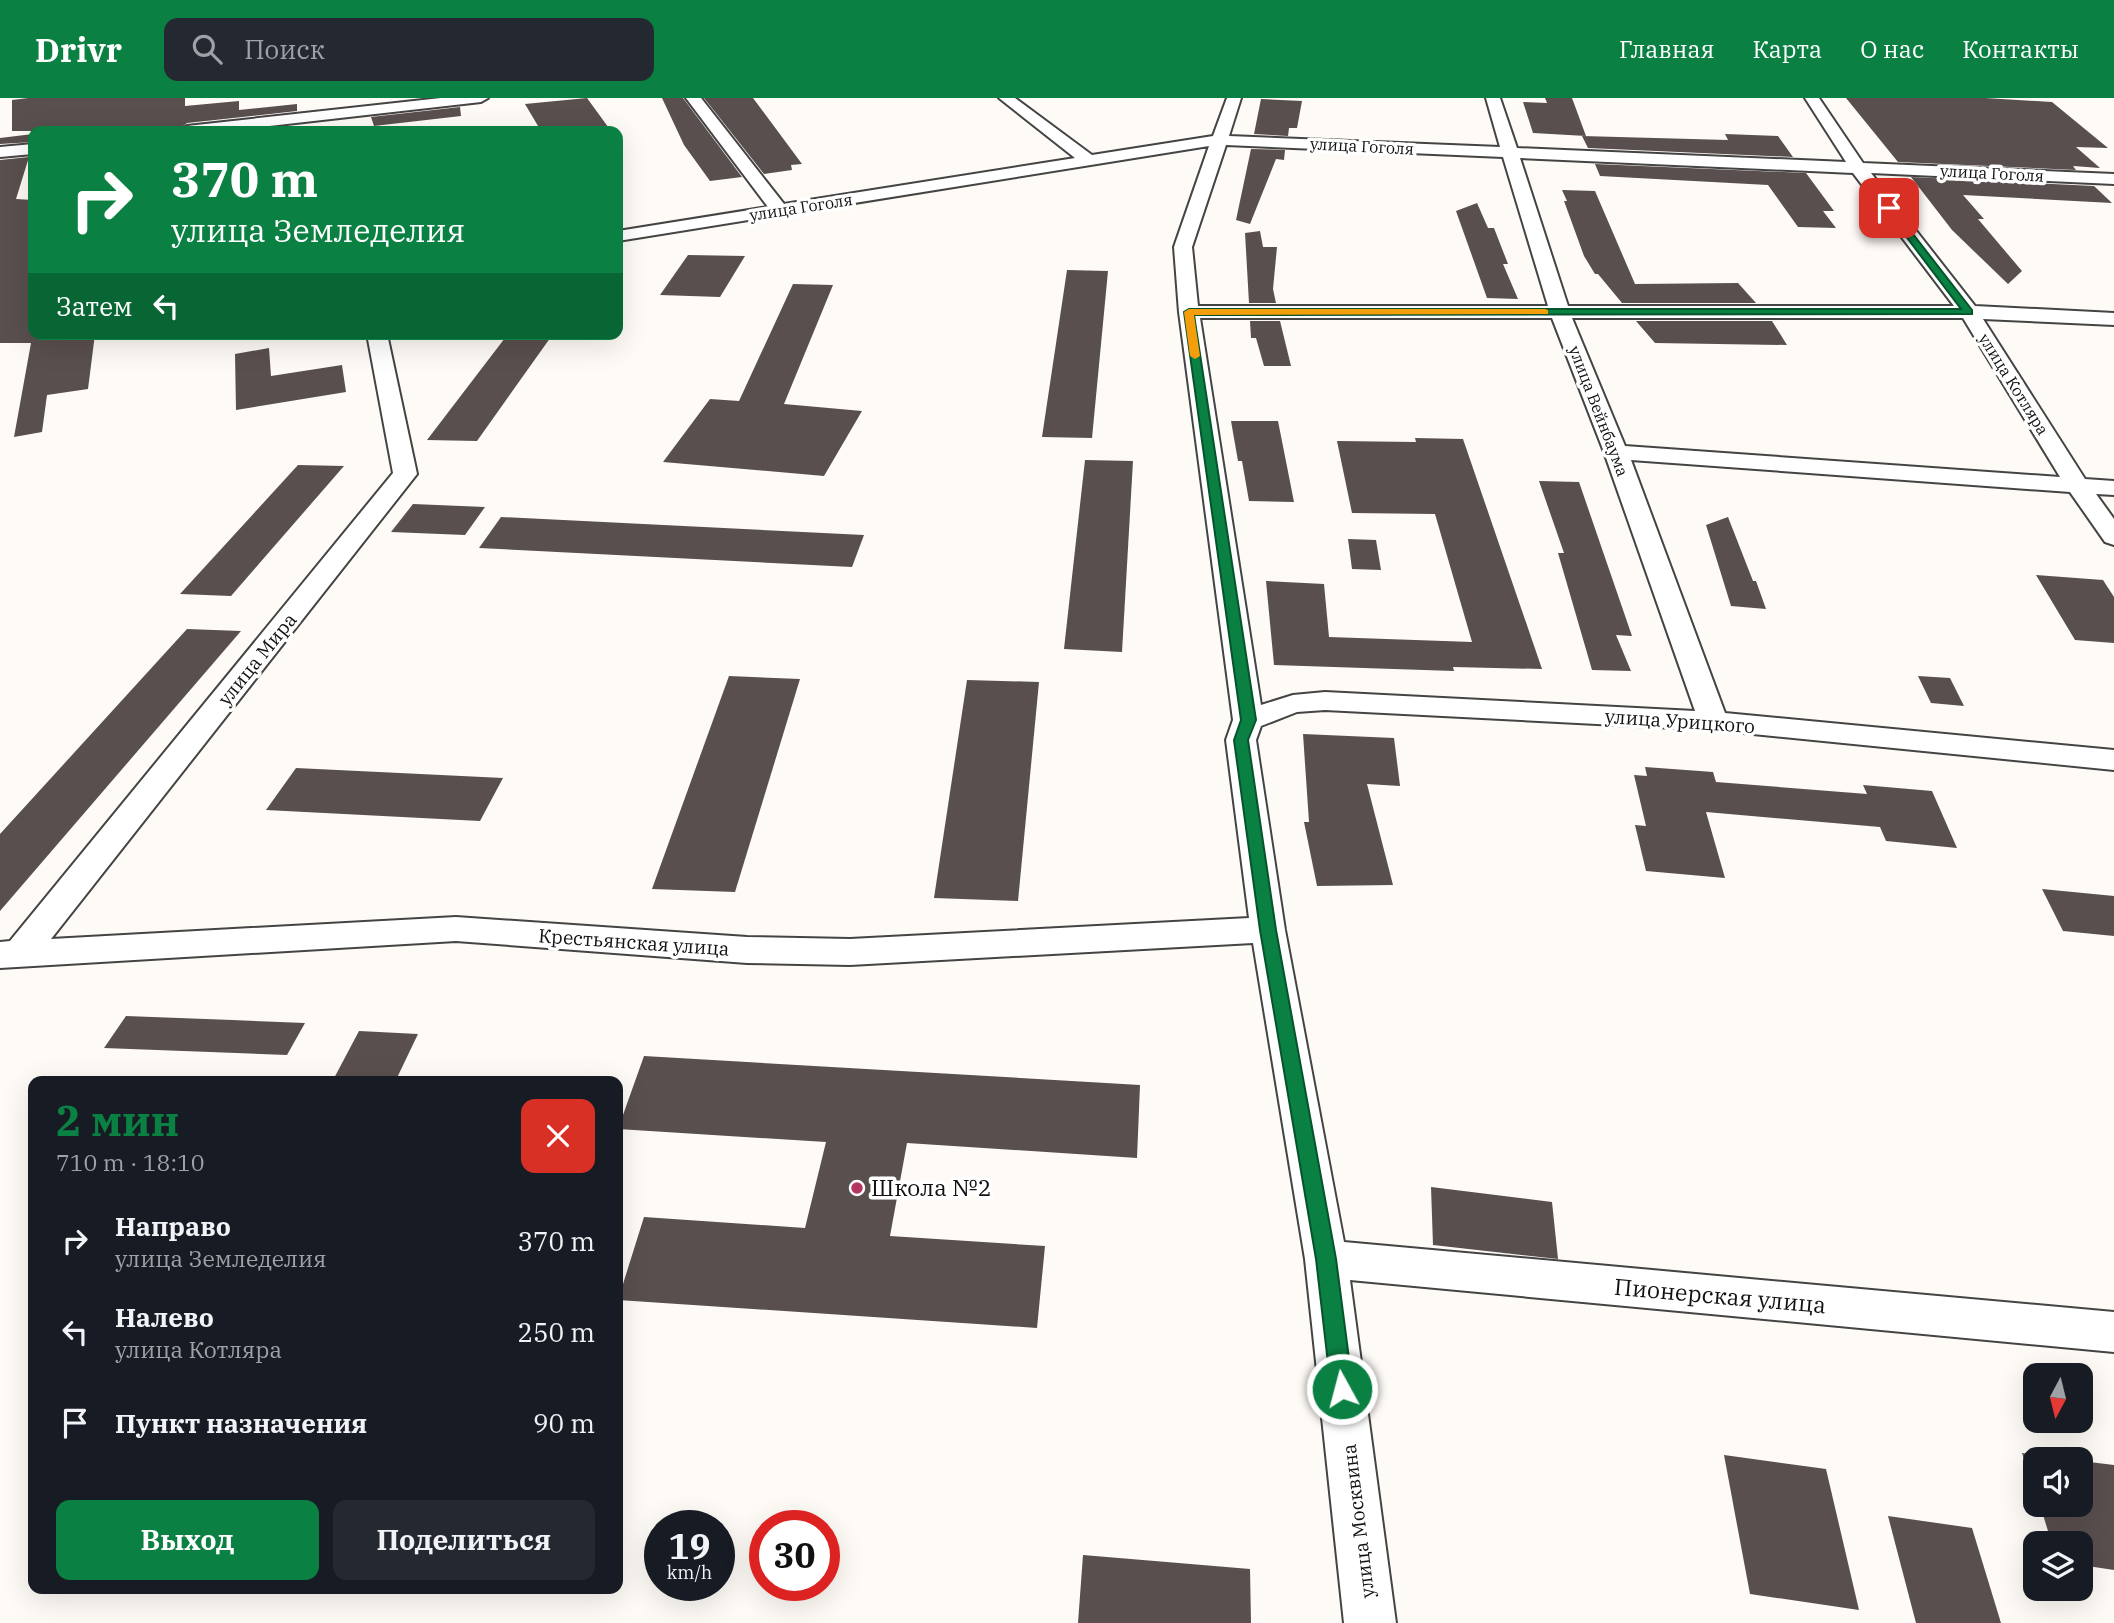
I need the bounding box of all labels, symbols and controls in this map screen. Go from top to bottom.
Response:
search box [164,18,654,81]
text: Drivr [35,28,122,71]
icon: search [188,30,226,68]
text: Поиск [244,32,325,66]
text: Главная [1619,33,1715,65]
text: Карта [1753,33,1822,65]
text: О нас [1860,33,1924,65]
text: Контакты [1962,33,2079,65]
street label: улица Гоголя [1310,133,1414,159]
text: 370 m [171,147,318,210]
icon: right [56,154,147,245]
street label: улица Гоголя [1940,160,2044,186]
pin [1859,178,1919,238]
street label: улица Гоголя [748,189,854,225]
icon: arrive [1870,189,1908,227]
text: улица Земледелия [171,209,465,251]
icon: left [147,287,185,325]
text: Затем [56,289,133,323]
street label: улица Котляра [1975,329,2053,439]
street label: улица Вейнбаума [1565,343,1633,479]
street label: улица Мира [212,608,302,710]
street label: улица Урицкого [1604,704,1756,738]
street label: Крестьянская улица [538,923,730,961]
text: 2 мин [56,1093,179,1148]
button: close [521,1099,595,1173]
text: 710 m · 18:10 [56,1147,205,1177]
place label: Школа №2 [871,1172,992,1202]
marker: Школа №2 [849,1180,865,1196]
text: Направо [115,1209,231,1243]
icon: right [56,1222,94,1260]
text: 370 m [517,1224,595,1258]
text: улица Земледелия [115,1243,327,1273]
street label: Пионерская улица [1613,1271,1827,1319]
text: Налево [115,1300,214,1334]
icon: left [56,1313,94,1351]
text: 250 m [517,1315,595,1349]
text: улица Котляра [115,1334,282,1364]
position arrow [1305,1352,1379,1426]
north arrow [2023,1363,2093,1433]
map controls [2023,1363,2093,1601]
icon: arrive [56,1404,94,1442]
text: Пункт назначения [115,1406,367,1440]
text: 90 m [533,1406,595,1440]
street label: улица Москвина [1337,1443,1379,1599]
button: sound [2023,1447,2093,1517]
button: Выход [56,1500,319,1580]
button: Поделиться [333,1500,595,1580]
speed limit sign: 30 [749,1510,840,1601]
text: 19 [668,1523,711,1569]
button: layers [2023,1531,2093,1601]
text: km/h [667,1561,712,1584]

